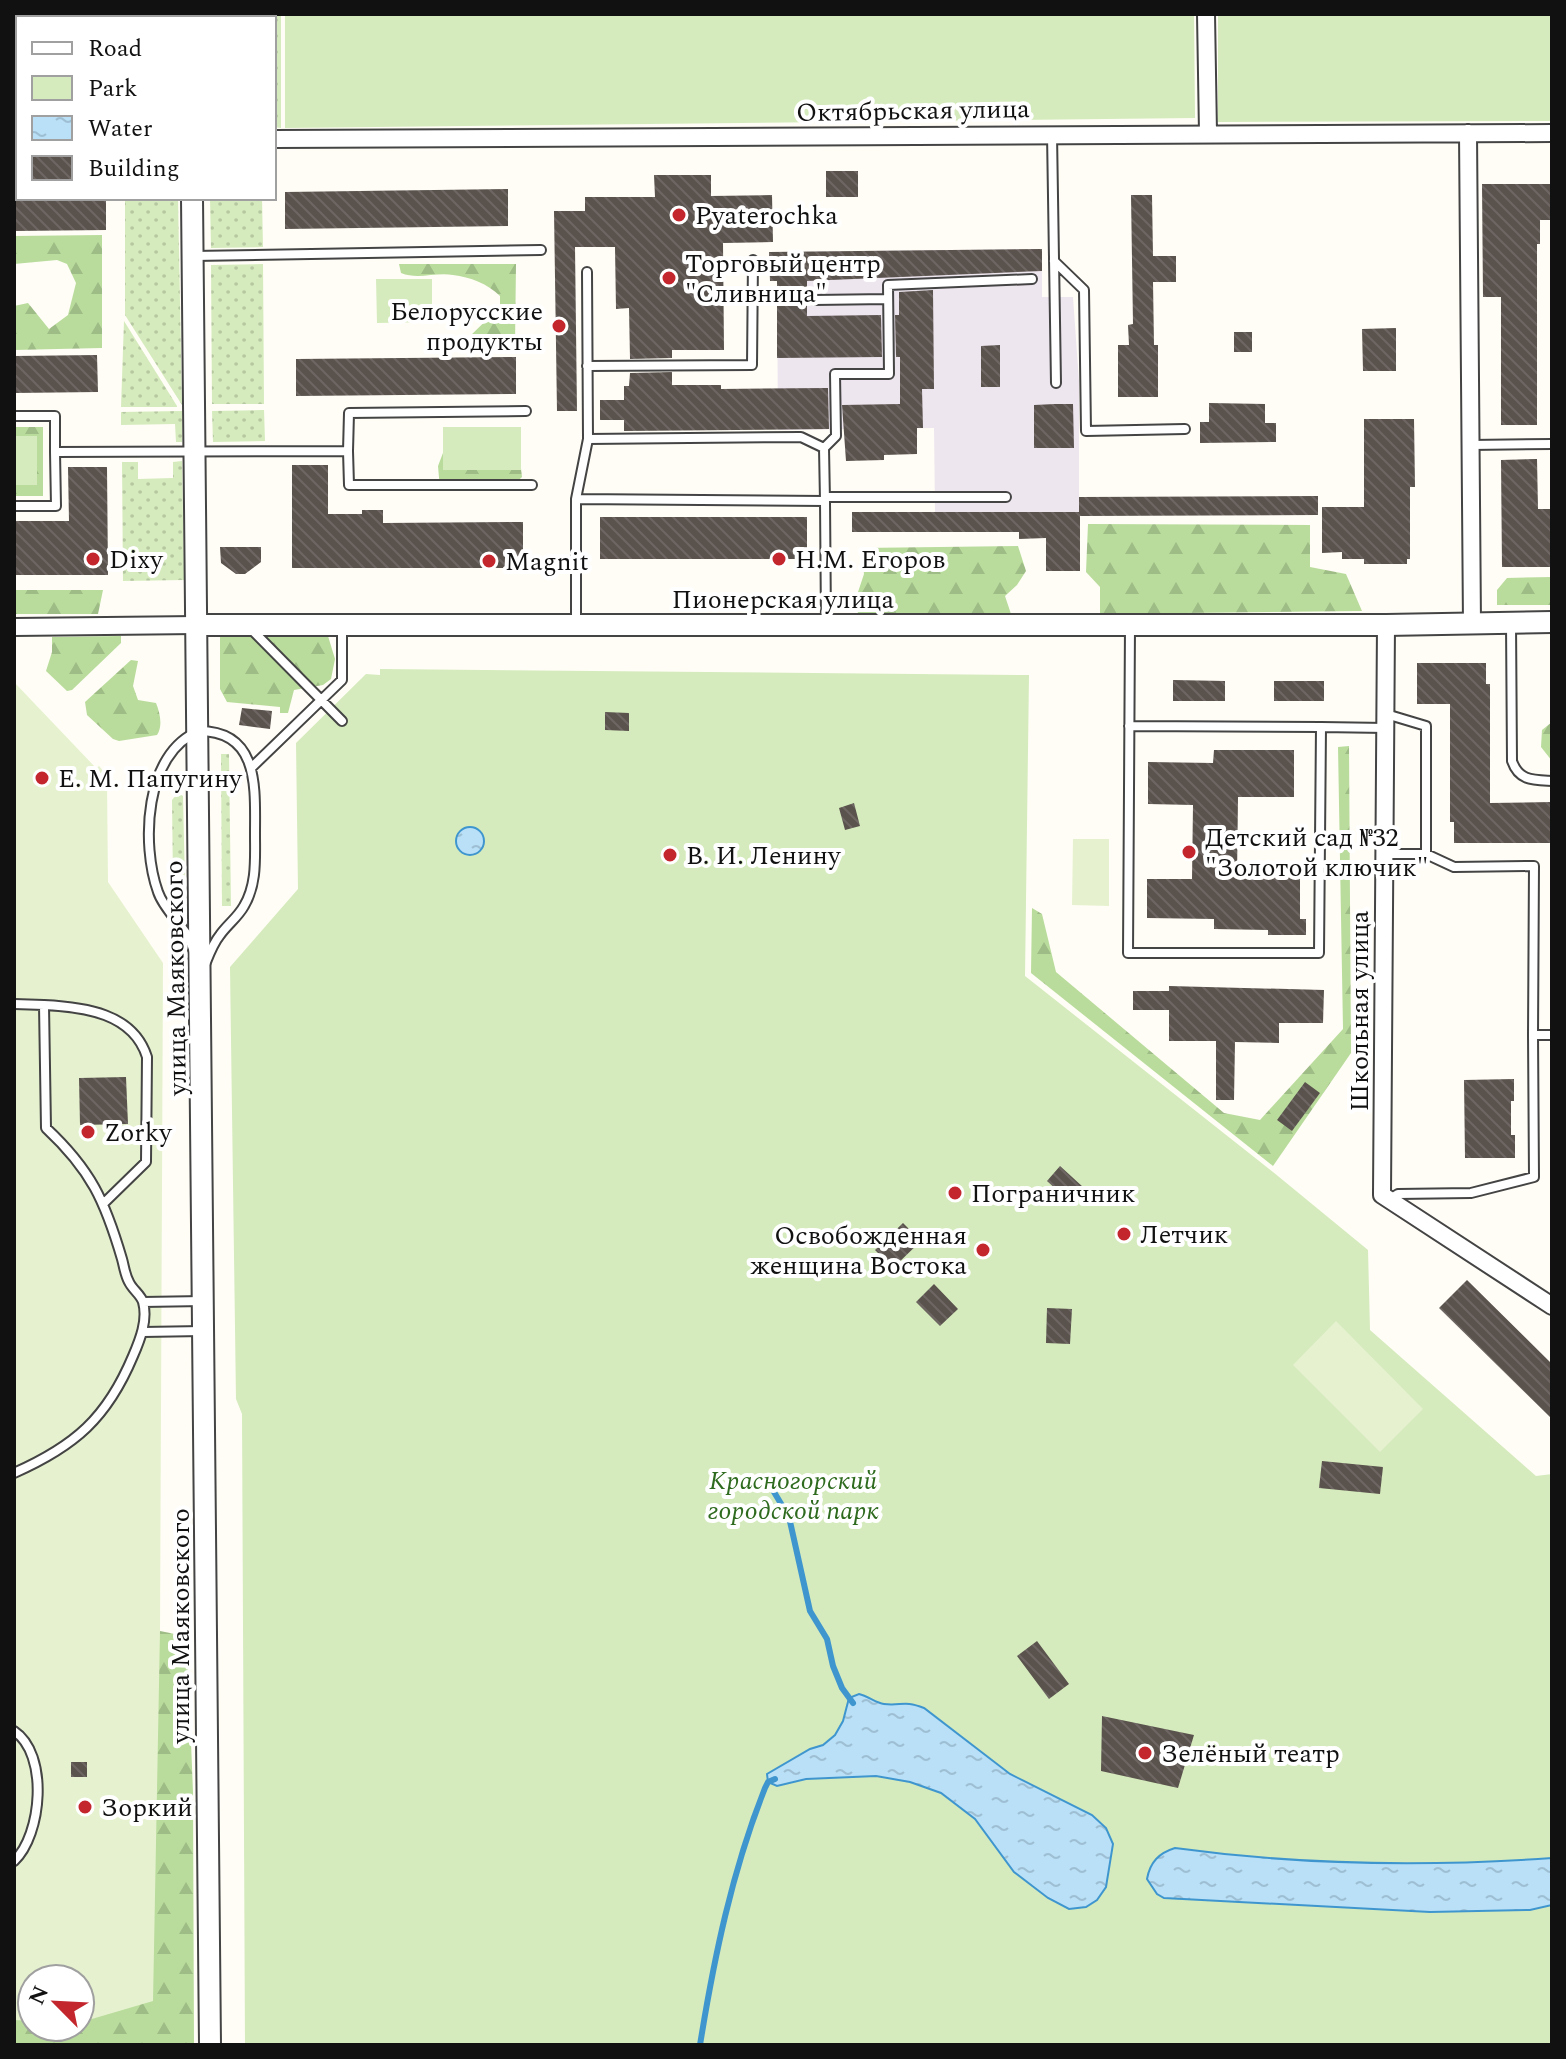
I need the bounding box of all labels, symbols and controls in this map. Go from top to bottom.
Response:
legend [16,16,276,200]
text: Road [88,31,142,67]
text: Park [88,71,138,107]
street label: Октябрьская улица [796,89,1030,133]
text: Water [88,111,152,147]
text: Building [88,151,180,187]
place label: Pyaterochka [695,196,838,236]
marker: Pyaterochka [670,206,688,224]
place label: Торговый центр "Сливница" [685,244,881,314]
marker: Торговый центр "Сливница" [660,269,678,287]
place label: Белорусские продукты [390,292,543,362]
marker: Белорусские продукты [550,317,568,335]
place label: Dixy [109,540,164,580]
place label: Н.М. Егоров [795,540,945,580]
place label: Magnit [505,542,589,582]
marker: Dixy [84,550,102,568]
marker: Н.М. Егоров [770,550,788,568]
marker: Magnit [480,552,498,570]
street label: Пионерская улица [672,580,895,620]
place label: Е. М. Папугину [58,759,243,799]
marker: Е. М. Папугину [33,769,51,787]
place label: Детский сад №32 "Золотой ключик" [1205,818,1428,888]
place label: В. И. Ленину [686,836,842,876]
marker: Детский сад №32 "Золотой ключик" [1180,843,1198,861]
marker: В. И. Ленину [661,846,679,864]
street label: улица Маяковского [154,860,198,1097]
street label: Школьная улица [1340,910,1380,1112]
place label: Zorky [104,1113,173,1153]
marker: Zorky [79,1123,97,1141]
place label: Пограничник [971,1174,1135,1214]
marker: Пограничник [946,1184,964,1202]
place label: Летчик [1140,1215,1228,1255]
place label: Освобожденная женщина Востока [750,1216,967,1286]
marker: Летчик [1115,1225,1133,1243]
marker: Освобожденная женщина Востока [974,1241,992,1259]
park label: Красногорский городской парк [707,1461,879,1531]
street label: улица Маяковского [161,1508,201,1745]
place label: Зелёный театр [1161,1734,1340,1774]
marker: Зелёный театр [1136,1744,1154,1762]
place label: Зоркий [101,1788,193,1828]
marker: Зоркий [76,1798,94,1816]
north arrow [16,1963,96,2043]
text: N [20,1981,58,2010]

